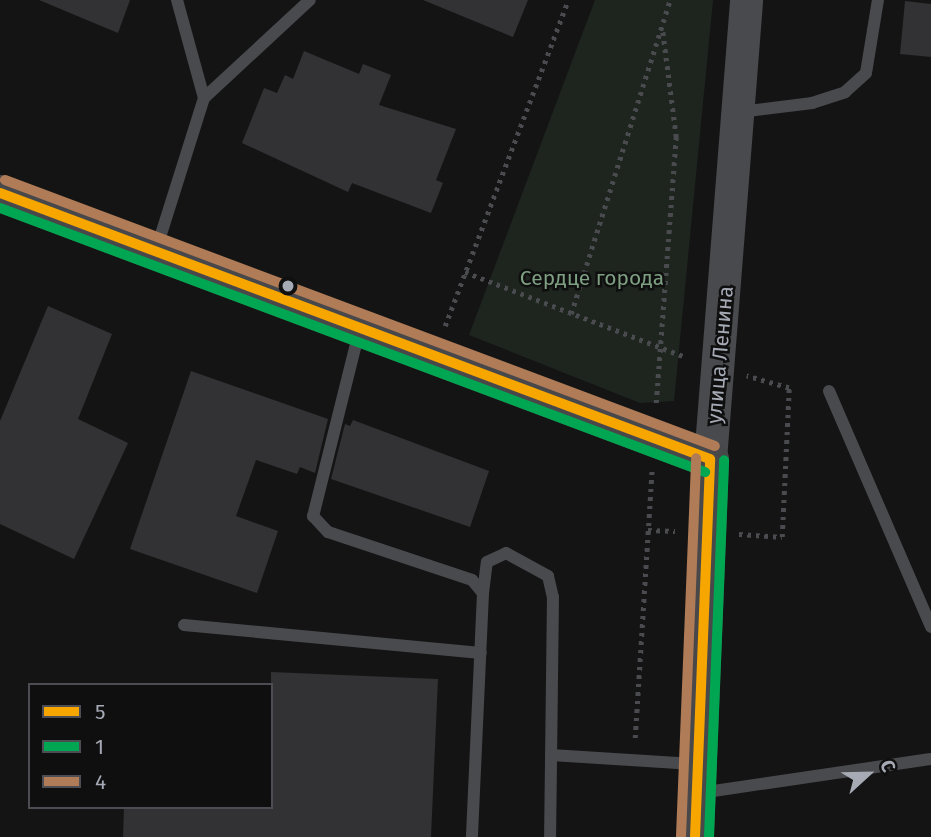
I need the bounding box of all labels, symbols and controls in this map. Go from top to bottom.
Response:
park label: Сердце города [520,265,664,291]
unlabelled marker [281,279,295,293]
street label: улица Ленина [701,285,739,425]
legend [28,683,273,809]
text: 5 [95,699,106,725]
text: 1 [95,734,104,760]
north arrow [833,739,903,809]
text: С [875,757,901,775]
text: 4 [95,769,106,795]

